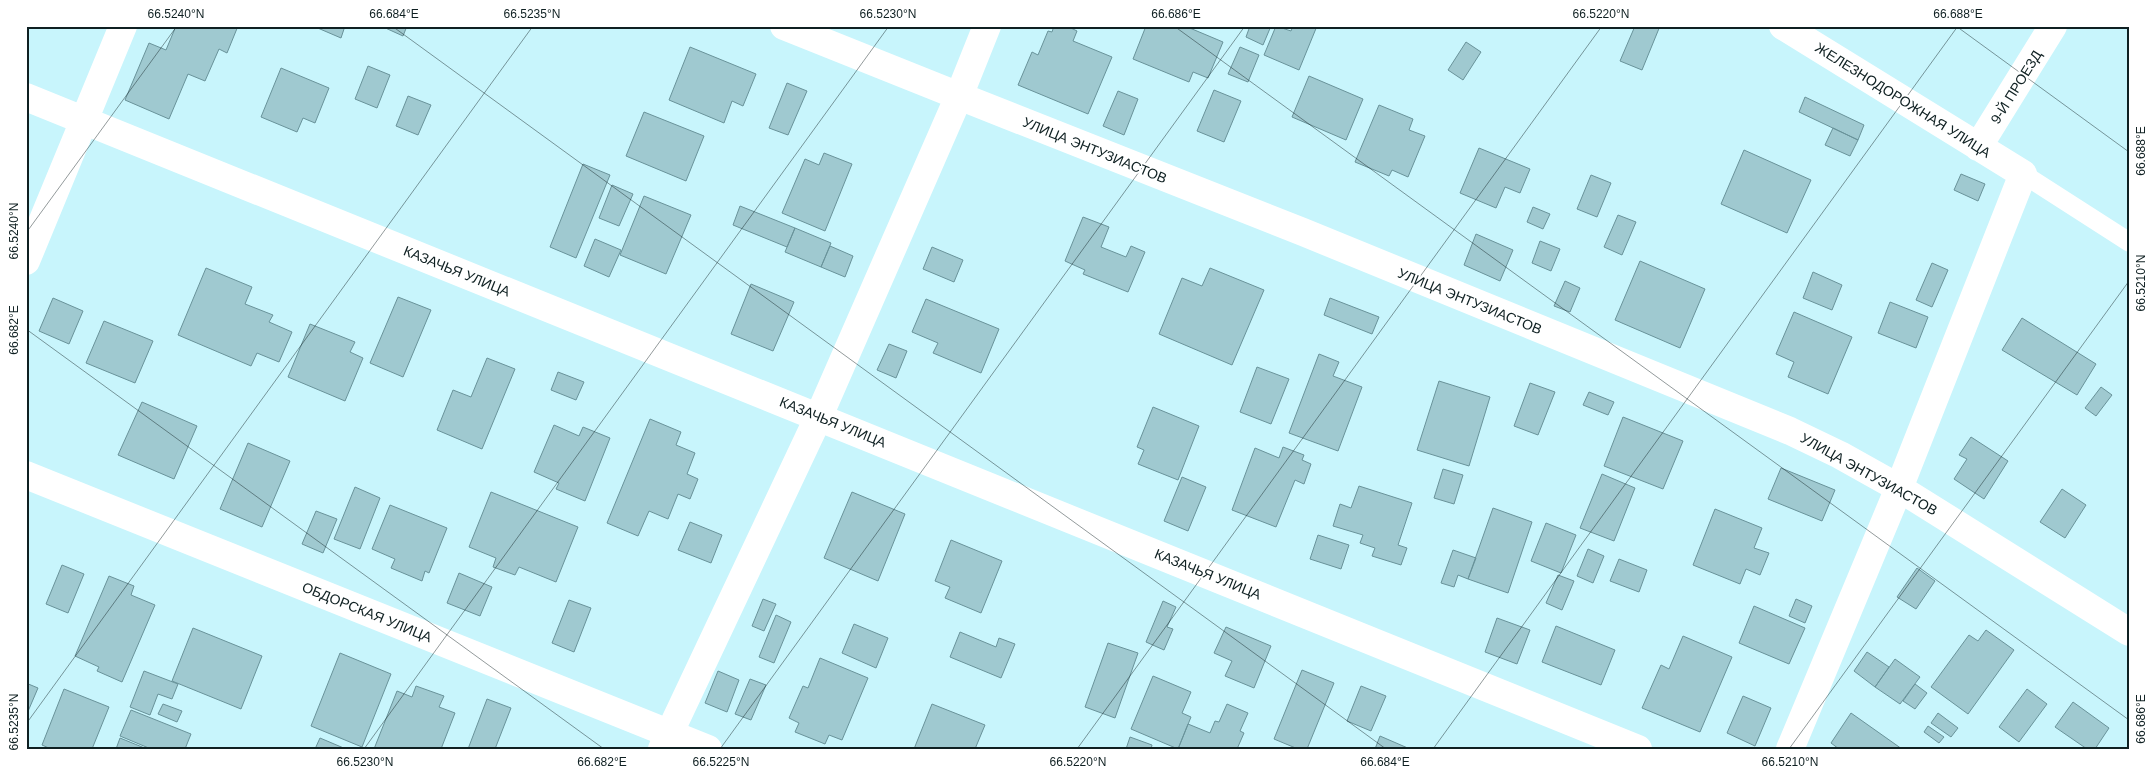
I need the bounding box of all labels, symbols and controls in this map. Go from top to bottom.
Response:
text: 66.5240°N [148,7,204,21]
text: 66.684°E [369,7,419,21]
text: 66.5235°N [504,7,560,21]
text: 66.5230°N [860,7,916,21]
text: 66.686°E [1151,7,1201,21]
text: 66.5220°N [1573,7,1629,21]
text: 66.688°E [1933,7,1983,21]
street label: ЖЕЛЕЗНОДОРОЖНАЯ УЛИЦА [1813,39,1994,161]
street label: 9-Й ПРОЕЗД [1986,46,2045,127]
street label: УЛИЦА ЭНТУЗИАСТОВ [1021,114,1169,186]
text: 66.688°E [2134,126,2148,176]
text: 66.5240°N [7,203,21,259]
street label: КАЗАЧЬЯ УЛИЦА [401,242,513,300]
text: 66.5210°N [2134,255,2148,311]
street label: УЛИЦА ЭНТУЗИАСТОВ [1396,265,1544,337]
text: 66.682°E [7,305,21,355]
street label: КАЗАЧЬЯ УЛИЦА [777,393,889,451]
street label: УЛИЦА ЭНТУЗИАСТОВ [1798,430,1940,518]
street label: КАЗАЧЬЯ УЛИЦА [1152,545,1264,603]
street label: ОБДОРСКАЯ УЛИЦА [300,579,435,646]
text: 66.5235°N [7,694,21,750]
text: 66.686°E [2134,694,2148,744]
text: 66.5230°N [337,755,393,769]
text: 66.682°E [577,755,627,769]
text: 66.5225°N [693,755,749,769]
text: 66.5220°N [1050,755,1106,769]
text: 66.684°E [1360,755,1410,769]
text: 66.5210°N [1762,755,1818,769]

